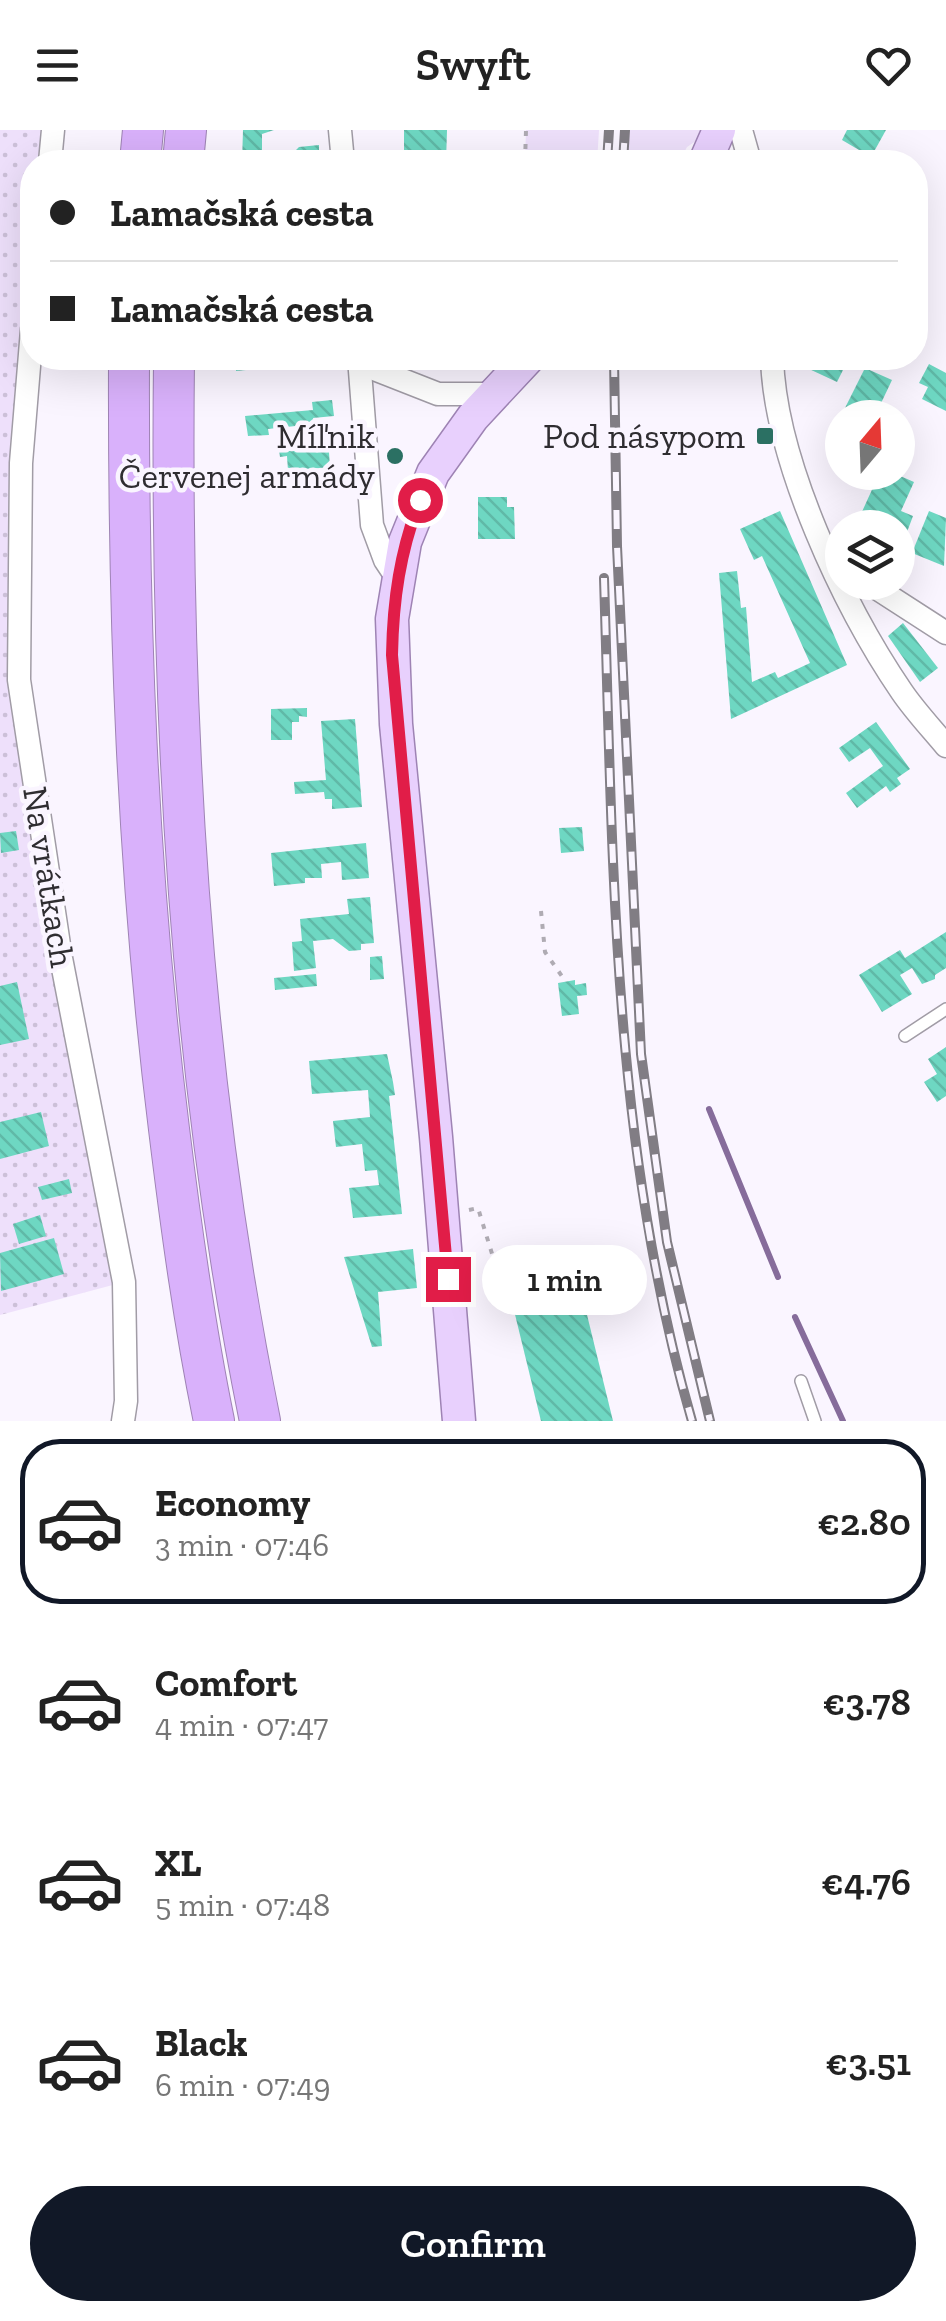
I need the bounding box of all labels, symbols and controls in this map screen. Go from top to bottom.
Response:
icon: menu [30,38,85,93]
text: Swyft [416,38,530,92]
icon: heart [861,38,916,93]
text: Lamačská cesta [110,190,374,236]
text: Lamačská cesta [110,286,374,332]
north arrow [825,400,915,490]
map controls [825,400,915,600]
place label: Míľnik Červenej armády [119,415,375,497]
place label: Pod násypom [543,415,745,457]
marker: Pod násypom [754,425,776,447]
marker: Míľnik Červenej armády [384,445,406,467]
route start [398,478,443,523]
button: layers [825,510,915,600]
street label: Na vrátkach [14,784,84,971]
callout: 1 min [483,1244,648,1314]
route end [426,1257,471,1302]
text: 1 min [527,1261,602,1299]
icon: car [35,1477,125,1567]
text: Economy [155,1480,310,1526]
text: €2.80 [817,1499,911,1545]
text: 3 min · 07:46 [155,1526,329,1564]
icon: car [35,1657,125,1747]
text: Comfort [155,1660,297,1706]
text: €3.78 [823,1679,911,1725]
text: 4 min · 07:47 [155,1706,328,1744]
icon: car [35,1837,125,1927]
text: XL [155,1840,202,1886]
text: €4.76 [821,1859,911,1905]
text: 5 min · 07:48 [155,1886,330,1924]
icon: car [35,2017,125,2107]
text: Black [155,2020,248,2066]
text: €3.51 [826,2039,911,2085]
text: 6 min · 07:49 [155,2066,331,2104]
button: Confirm [30,2186,916,2301]

